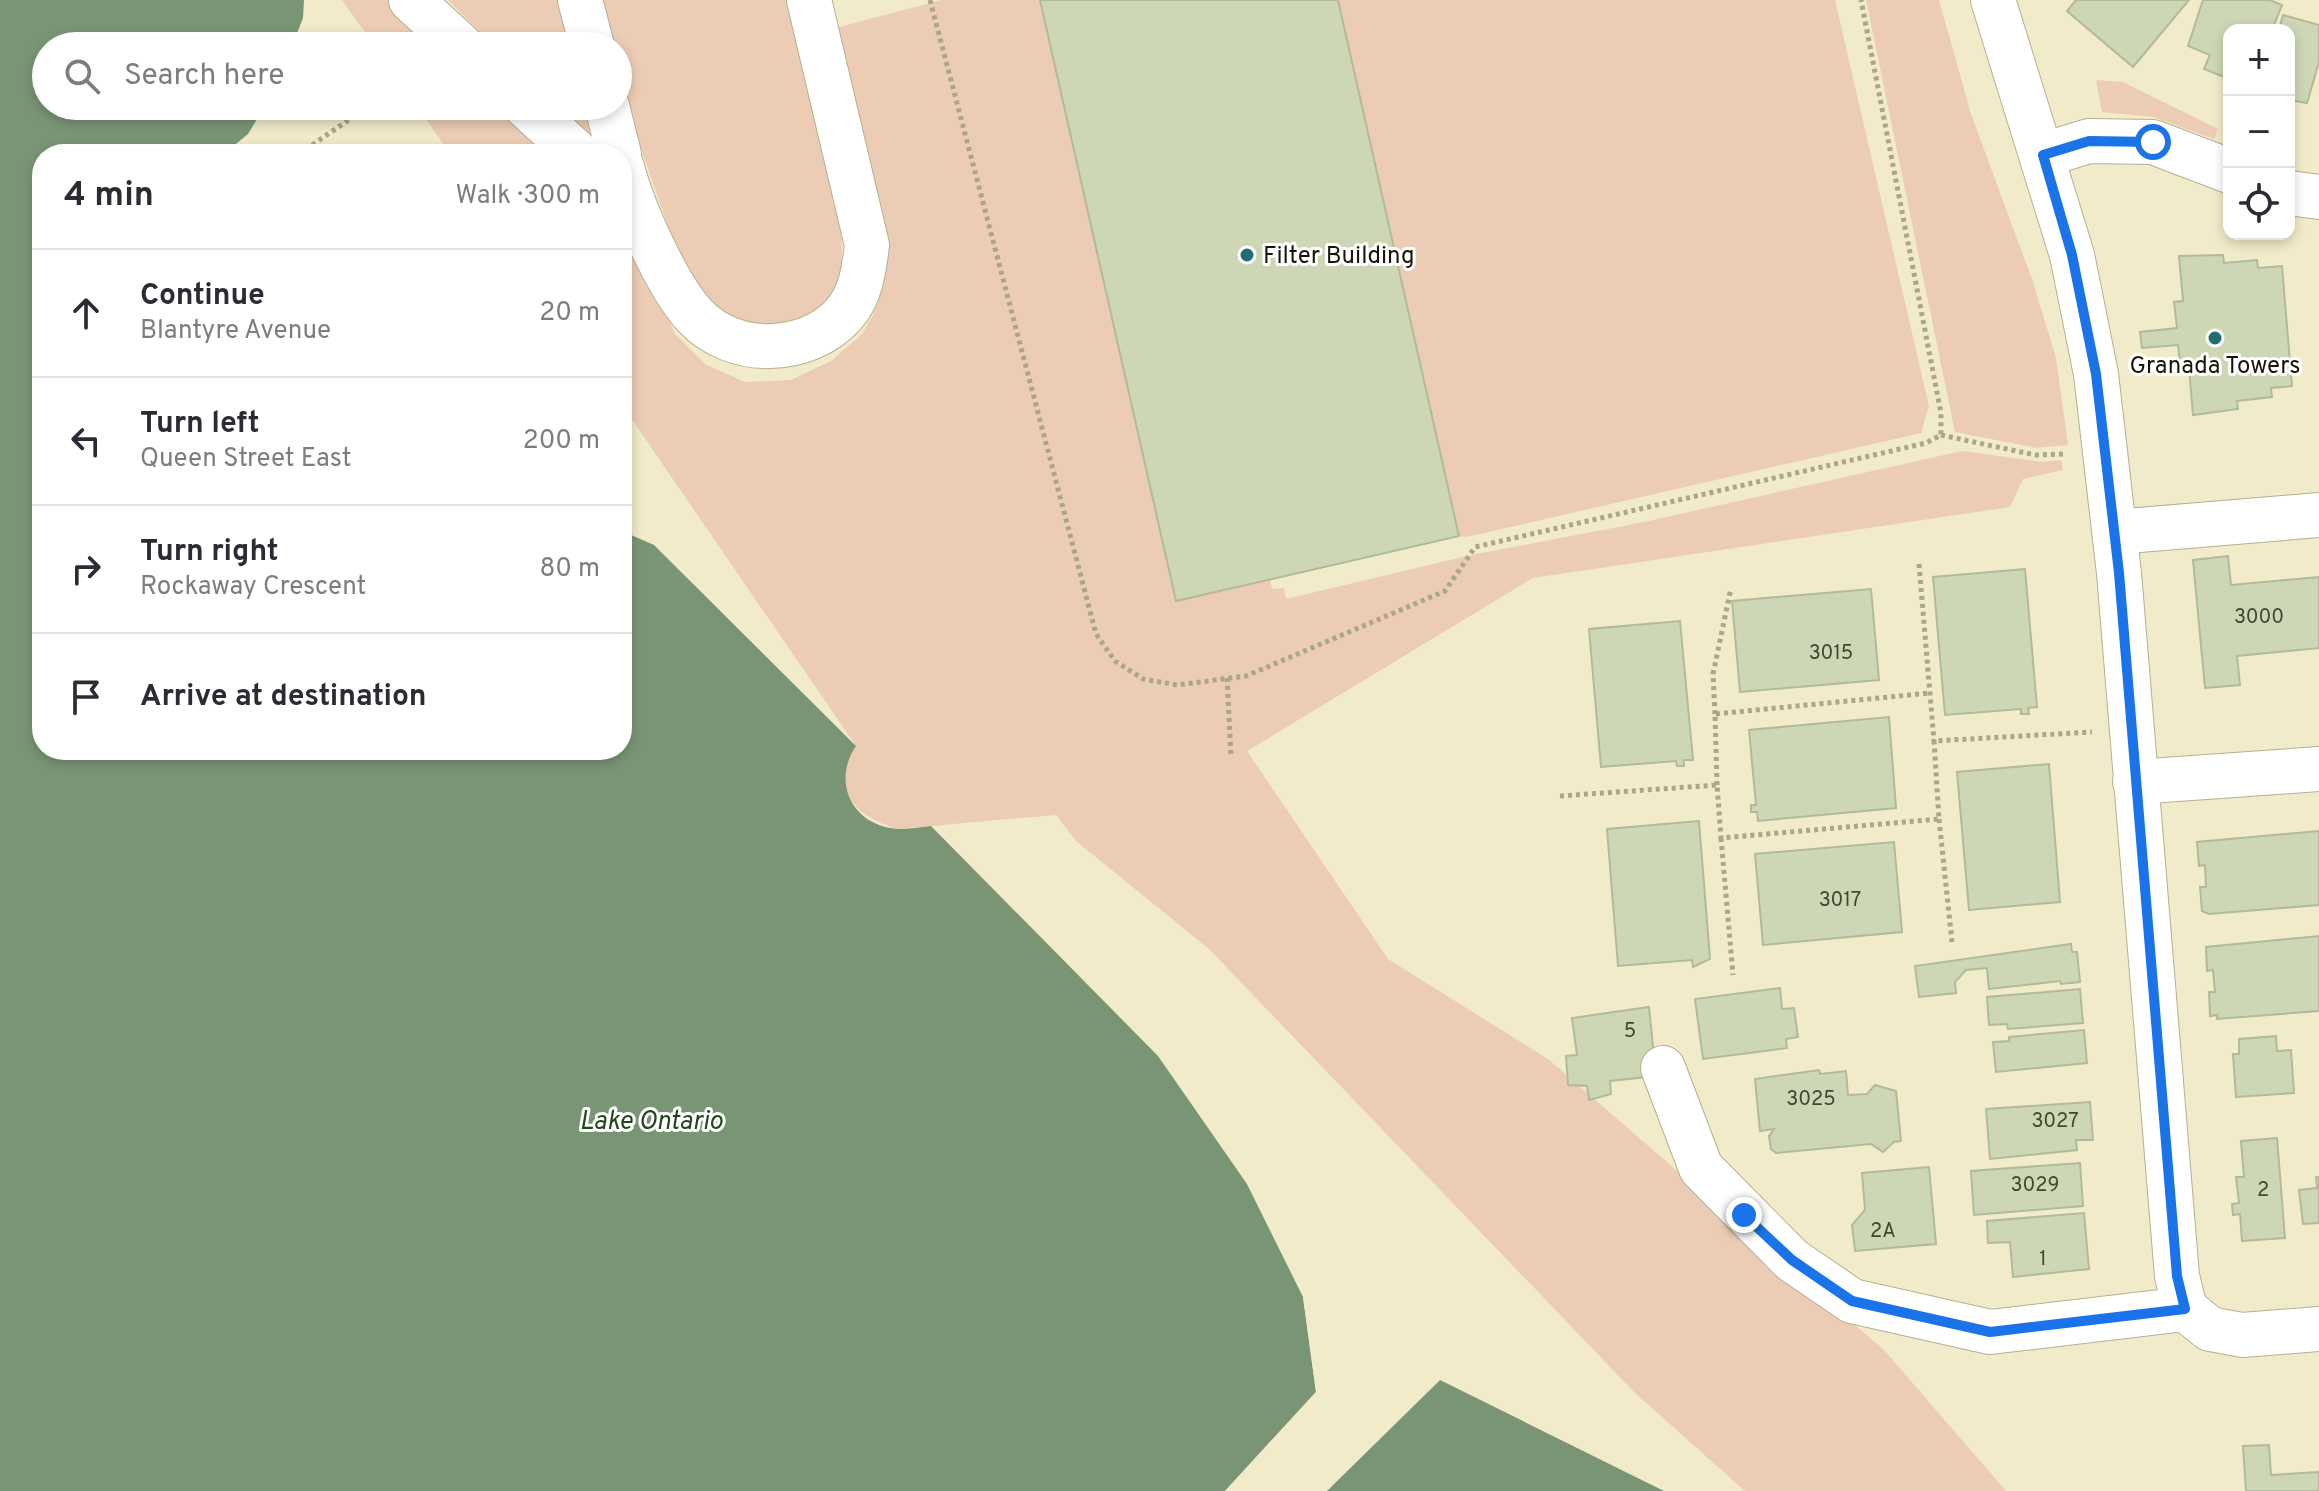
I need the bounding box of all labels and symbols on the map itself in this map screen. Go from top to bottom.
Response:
route start [2135,124,2171,160]
place label: Filter Building [1263,242,1414,272]
marker: Filter Building [1238,246,1256,264]
marker: Granada Towers [2206,329,2224,347]
place label: Granada Towers [2129,352,2301,382]
house number: 3000 [2234,605,2284,631]
house number: 3015 [1809,641,1853,667]
house number: 3017 [1819,888,1861,914]
house number: 5 [1624,1019,1636,1045]
house number: 3025 [1786,1087,1836,1113]
water label: Lake Ontario [579,1106,723,1139]
house number: 3027 [2031,1109,2079,1135]
house number: 3029 [2011,1173,2059,1199]
house number: 2 [2257,1178,2269,1204]
route end [1726,1197,1762,1233]
house number: 2A [1870,1219,1896,1245]
house number: 1 [2039,1247,2047,1273]

